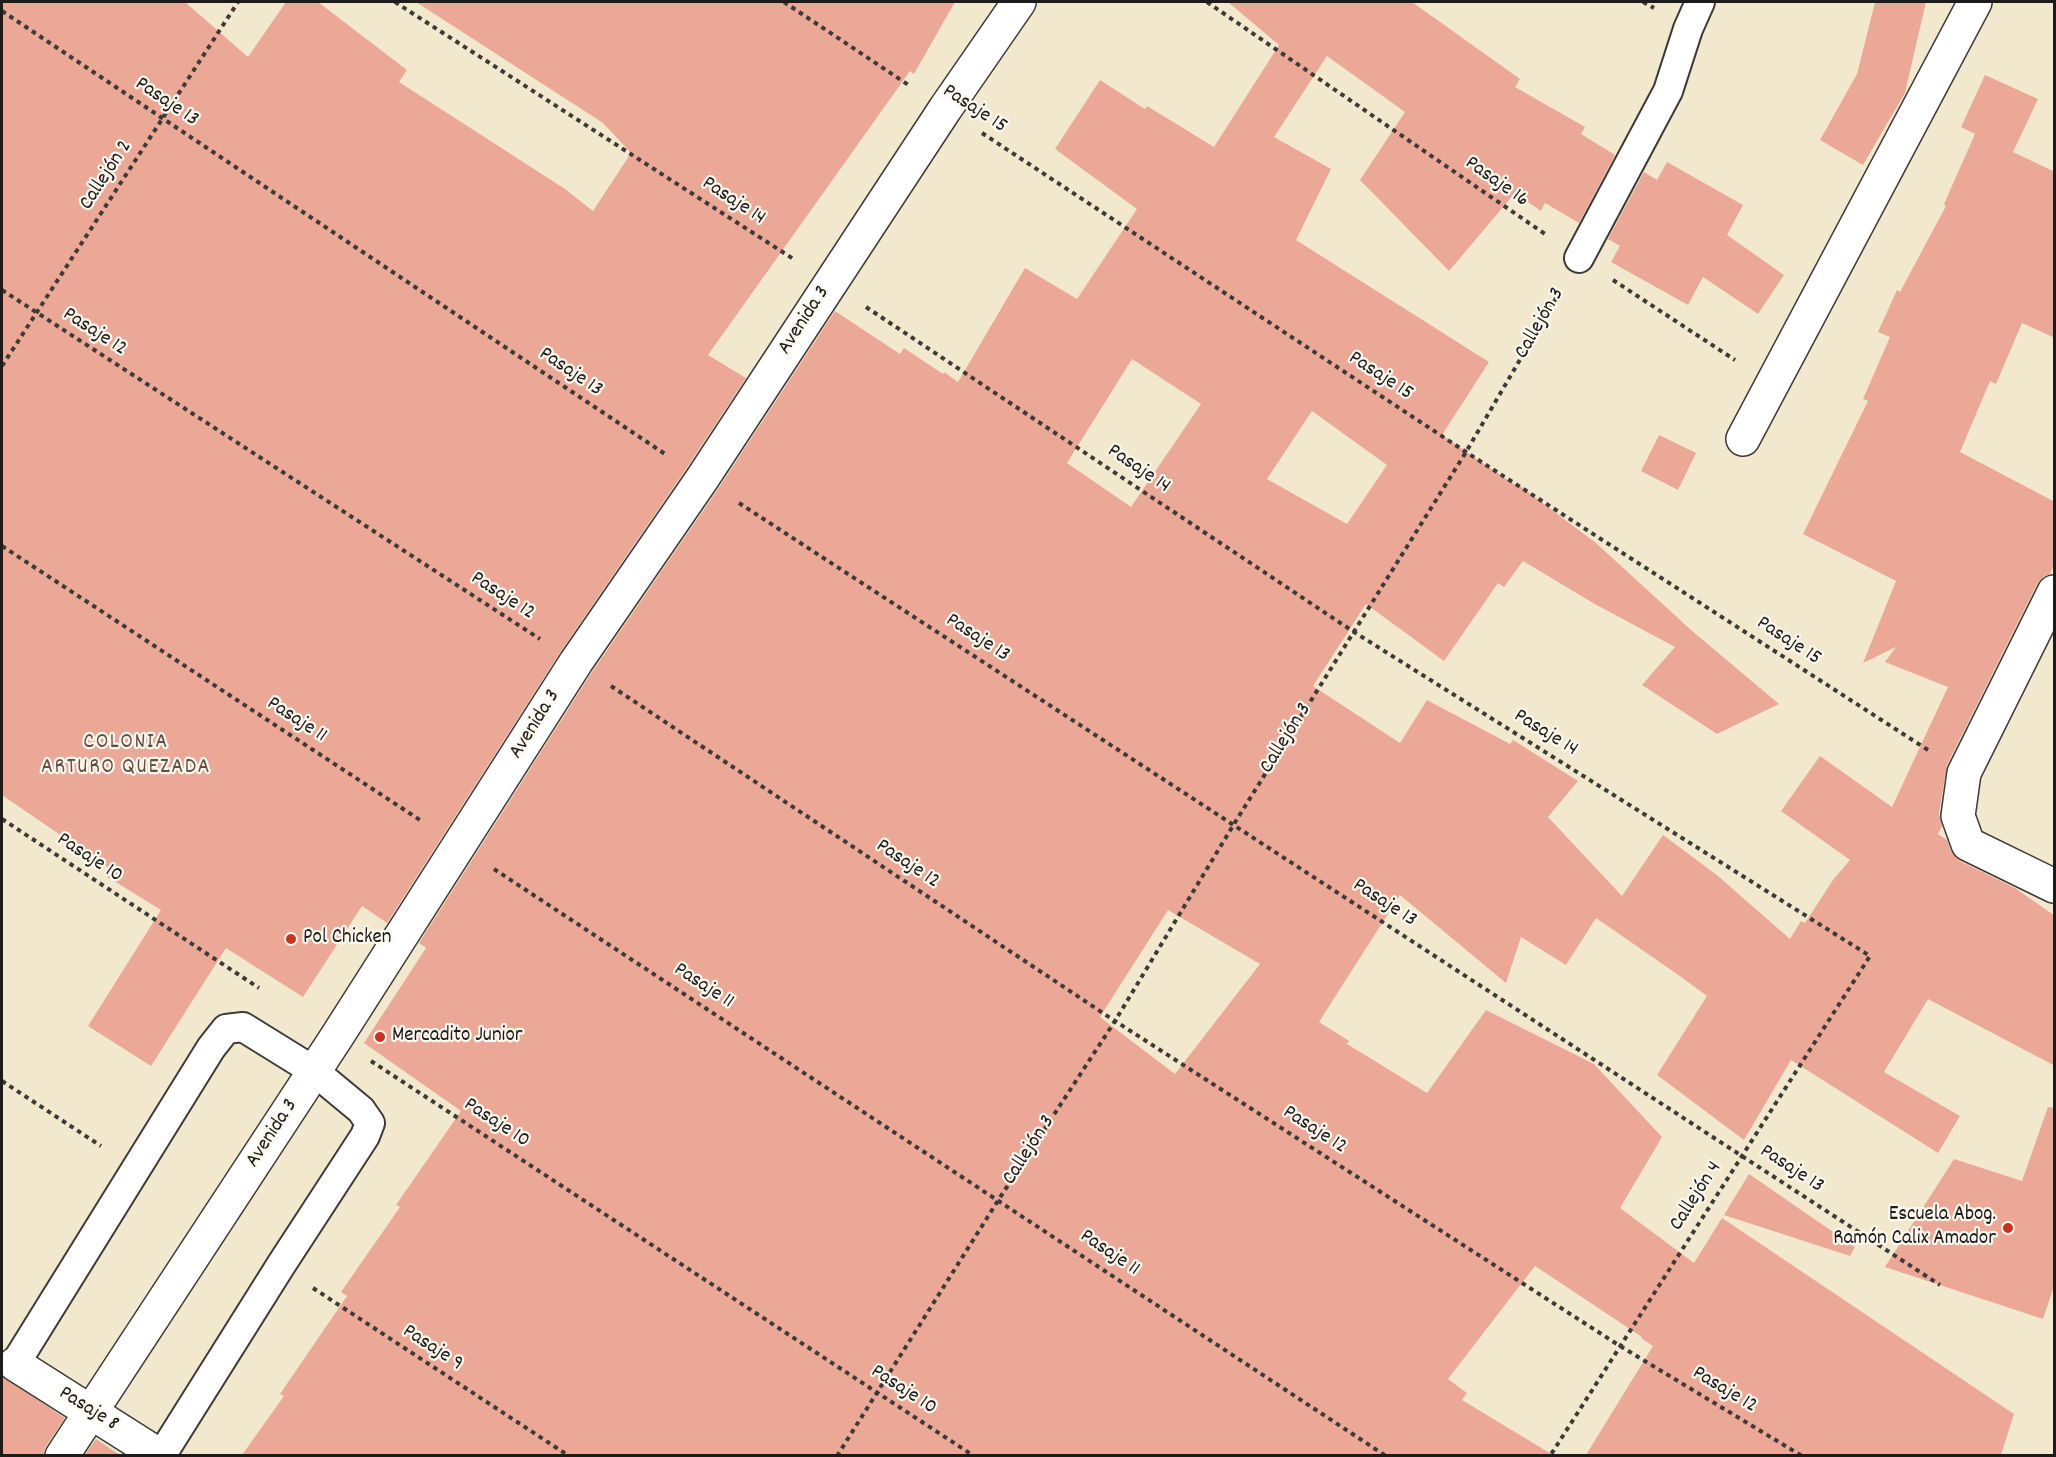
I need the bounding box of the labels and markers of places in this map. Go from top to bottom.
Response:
place label: Pol Chicken [303,926,392,952]
marker: Pol Chicken [284,932,298,946]
place label: Mercadito Junior [392,1024,523,1050]
marker: Mercadito Junior [373,1030,387,1044]
place label: Escuela Abog. Ramón Calix Amador [1833,1203,1996,1253]
marker: Escuela Abog. Ramón Calix Amador [2001,1221,2015,1235]

